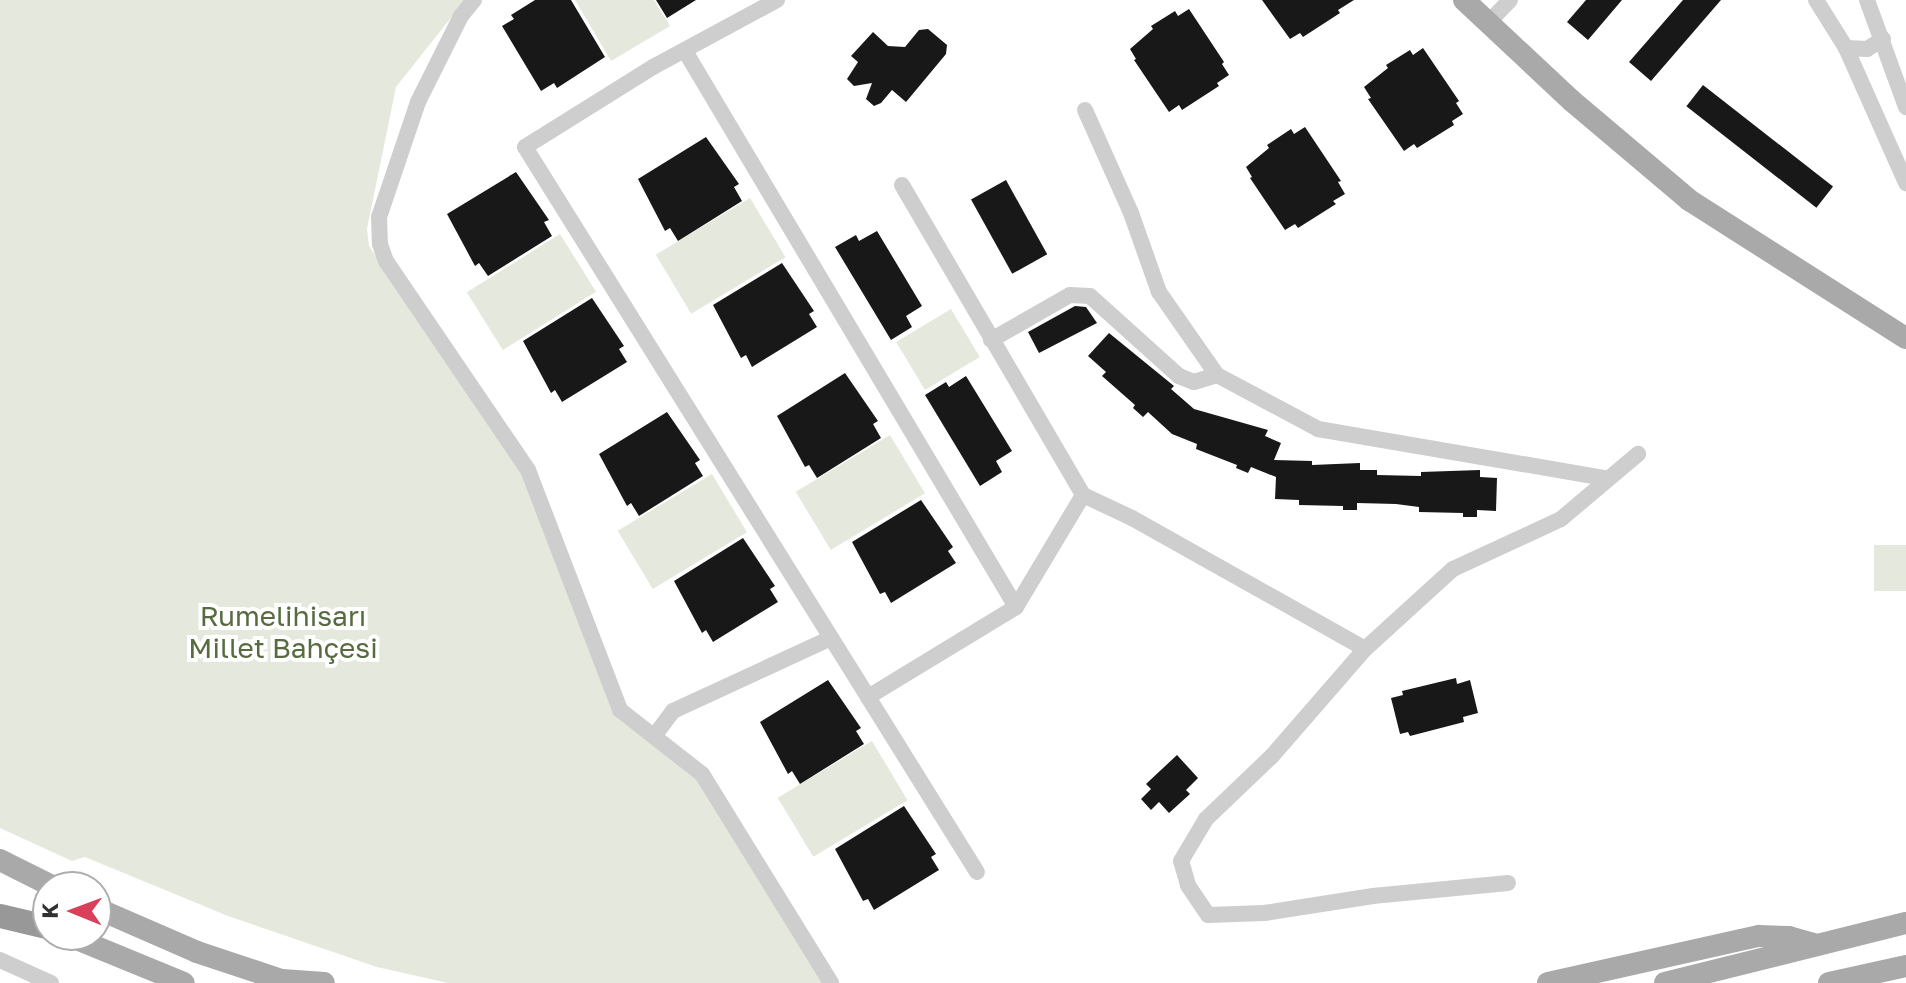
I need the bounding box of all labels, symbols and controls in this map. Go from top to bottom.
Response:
park label: Rumelihisarı Millet Bahçesi [188,599,378,665]
north arrow [32,871,112,951]
text: K [36,902,63,919]

